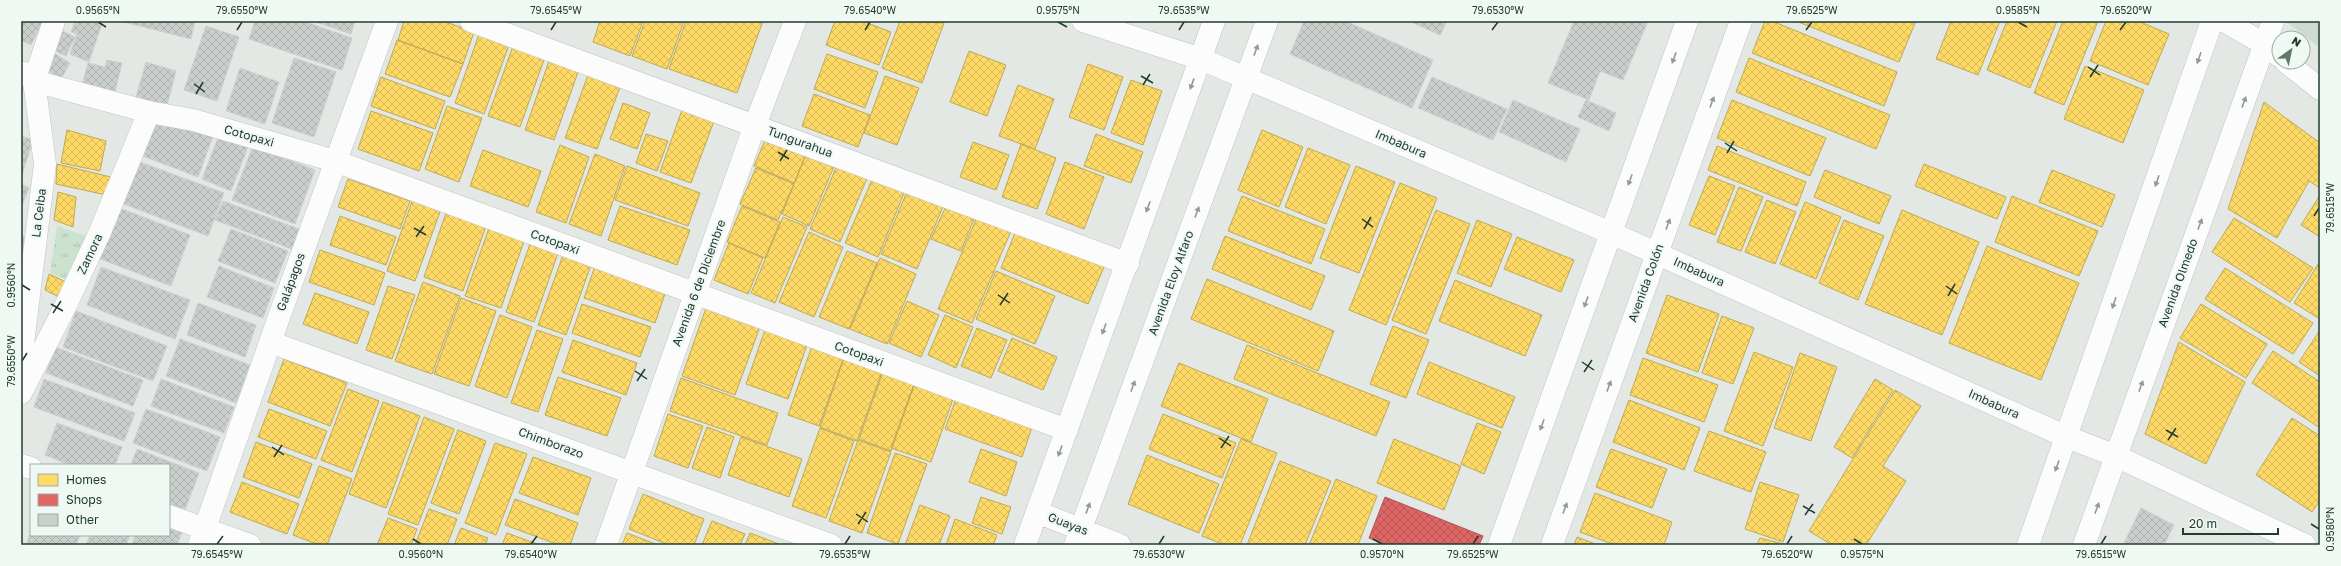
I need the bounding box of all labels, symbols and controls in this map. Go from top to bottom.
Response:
text: 0.9565°N [76,4,120,16]
text: 79.6550°W [216,4,268,16]
text: 79.6545°W [530,4,582,16]
text: 79.6540°W [844,4,896,16]
text: 0.9575°N [1036,4,1080,16]
text: 79.6535°W [1158,4,1210,16]
text: 79.6530°W [1472,4,1524,16]
text: 79.6525°W [1786,4,1838,16]
text: 0.9585°N [1996,4,2040,16]
text: 79.6520°W [2100,4,2152,16]
north arrow [2271,30,2311,70]
text: N [2290,33,2304,49]
one-way arrow [1253,44,1259,56]
one-way arrow [1671,52,1677,64]
one-way arrow [2196,52,2202,64]
one-way arrow [1189,79,1195,91]
one-way arrow [2241,95,2247,107]
one-way arrow [1709,96,1715,108]
street label: Cotopaxi [222,121,276,150]
street label: Tungurahua [765,123,835,160]
street label: Imbabura [1373,126,1429,161]
one-way arrow [1627,174,1633,186]
one-way arrow [2153,175,2159,187]
text: 79.6515°W [2324,182,2336,233]
street label: La Ceiba [28,188,49,238]
one-way arrow [1145,201,1151,213]
one-way arrow [1194,205,1200,217]
street label: Avenida 6 de Diciembre [669,217,728,348]
one-way arrow [1665,218,1671,230]
one-way arrow [2197,218,2203,230]
street label: Cotopaxi [528,226,582,257]
street label: Avenida Eloy Alfaro [1145,228,1196,337]
street label: Zamora [74,231,105,277]
street label: Avenida Olmedo [2155,236,2201,329]
street label: Avenida Colón [1624,242,1667,324]
street label: Galápagos [273,251,308,313]
street label: Imbabura [1671,254,1727,289]
text: 0.9560°N [5,263,17,307]
one-way arrow [1583,297,1589,309]
one-way arrow [2111,298,2117,310]
one-way arrow [1101,323,1107,335]
text: 79.6550°W [5,335,17,387]
street label: Cotopaxi [832,338,886,369]
one-way arrow [1130,380,1136,392]
one-way arrow [1607,380,1613,392]
one-way arrow [2139,380,2145,392]
street label: Imbabura [1966,386,2022,421]
one-way arrow [1539,419,1545,431]
street label: Chimborazo [516,424,586,461]
one-way arrow [1056,446,1062,458]
one-way arrow [2054,460,2060,472]
legend [30,464,170,536]
text: Homes [66,472,106,487]
text: Shops [66,492,102,507]
one-way arrow [1085,502,1091,514]
one-way arrow [1562,502,1568,514]
one-way arrow [2095,502,2101,514]
text: 0.9580°N [2324,507,2336,551]
street label: Guayas [1046,509,1090,538]
scale bar [2183,510,2278,536]
text: Other [66,512,99,527]
text: 20 m [2189,516,2217,531]
text: 79.6545°W [191,548,243,560]
text: 0.9560°N [399,548,443,560]
text: 79.6540°W [505,548,557,560]
text: 79.6535°W [819,548,871,560]
text: 79.6530°W [1133,548,1185,560]
text: 0.9570°N [1360,548,1404,560]
text: 79.6525°W [1447,548,1499,560]
text: 79.6520°W [1761,548,1813,560]
text: 0.9575°N [1840,548,1884,560]
text: 79.6515°W [2076,548,2127,560]

